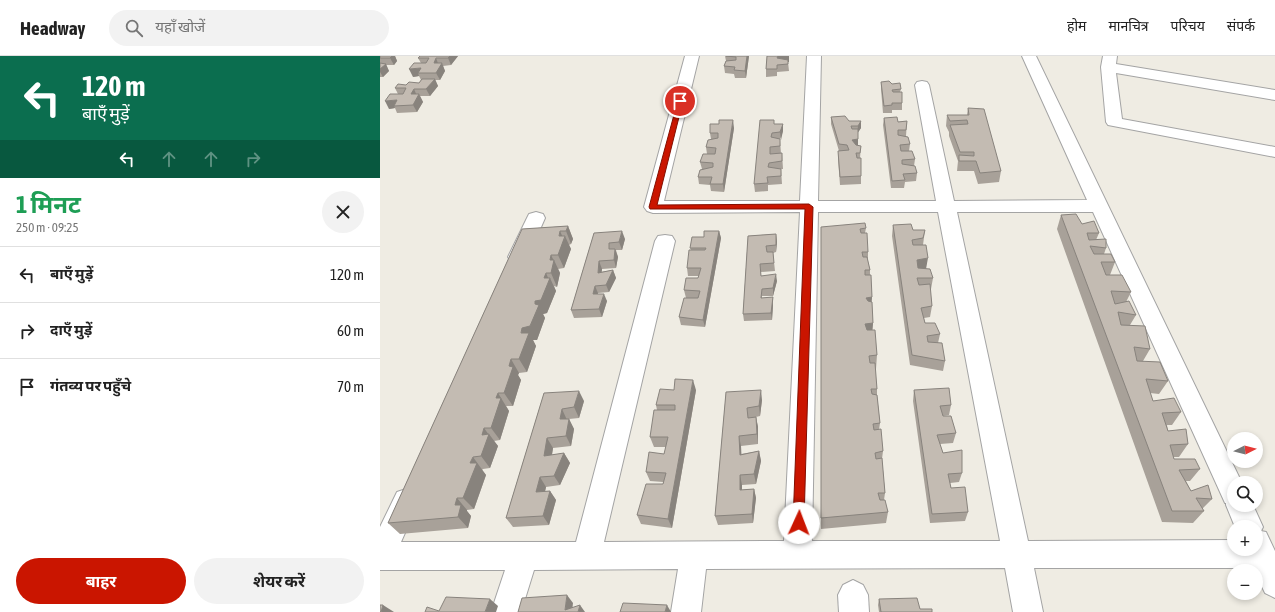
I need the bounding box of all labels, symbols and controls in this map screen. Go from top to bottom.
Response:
search box [109,10,389,46]
text: Headway [20,17,85,39]
icon: search [123,17,145,39]
text: यहाँ खोजें [155,18,205,35]
text: होम [1067,18,1086,34]
text: मानचित्र [1108,18,1149,34]
text: परिचय [1171,18,1205,34]
text: संपर्क [1227,18,1255,34]
text: 120 m [82,70,145,102]
icon: left [16,72,68,124]
pin [663,84,697,118]
icon: arrive [669,90,691,112]
text: बाएँ मुड़ें [82,103,130,124]
icon: left [116,148,138,170]
icon: ahead [158,148,180,170]
icon: ahead [200,148,222,170]
icon: right [242,148,264,170]
text: 1 मिनट [16,191,81,218]
button: close [322,191,364,233]
text: 250 m · 09:25 [16,220,79,235]
icon: left [16,264,38,286]
text: बाएँ मुड़ें [50,265,93,282]
text: 120 m [330,266,364,283]
icon: right [16,320,38,342]
text: दाएँ मुड़ें [50,321,92,338]
text: 60 m [337,322,364,339]
icon: arrive [16,376,38,398]
text: गंतव्य पर पहुँचे [50,377,131,394]
text: 70 m [337,378,364,395]
north arrow [1227,432,1263,468]
map controls [1227,432,1263,600]
button: search [1227,476,1263,512]
position arrow [778,502,820,544]
button: + [1227,520,1263,556]
button: बाहर [16,558,186,604]
button: शेयर करें [194,558,364,604]
button: − [1227,564,1263,600]

